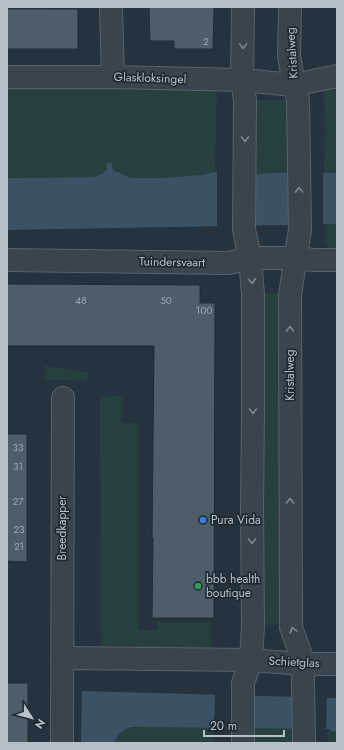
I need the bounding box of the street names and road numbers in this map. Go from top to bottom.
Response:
street label: Kristalweg [281,27,303,79]
street label: Glaskloksingel [113,68,187,88]
street label: Tuindersvaart [139,252,205,272]
street label: Kristalweg [281,349,299,401]
street label: Breedkapper [53,495,71,560]
street label: Schietglas [268,652,320,672]

